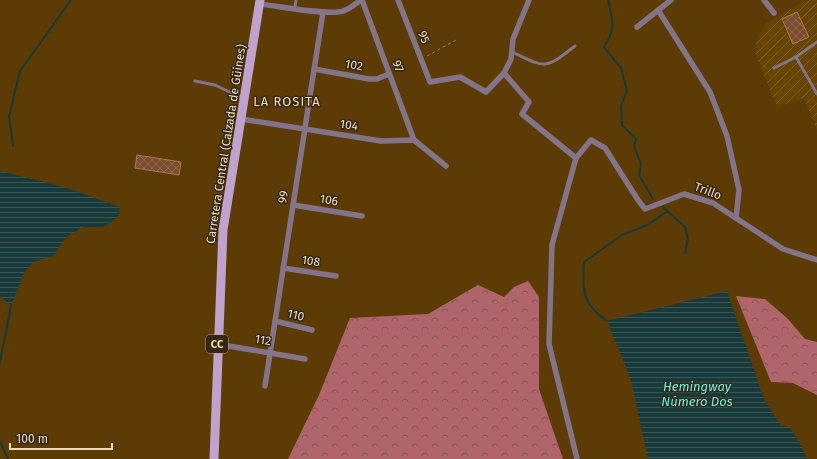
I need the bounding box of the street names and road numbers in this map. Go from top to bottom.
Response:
street label: 95 [415,29,433,45]
street label: Carretera Central (Calzada de Güines) [203,43,249,245]
street label: 102 [344,57,364,73]
street label: 97 [389,58,407,74]
street label: 104 [339,117,360,133]
street label: Trillo [692,179,724,203]
street label: 99 [275,190,291,204]
street label: 106 [319,192,339,208]
street label: 108 [301,253,322,269]
street label: 110 [286,306,306,324]
street label: 112 [254,332,272,348]
road number: CC [206,335,228,353]

